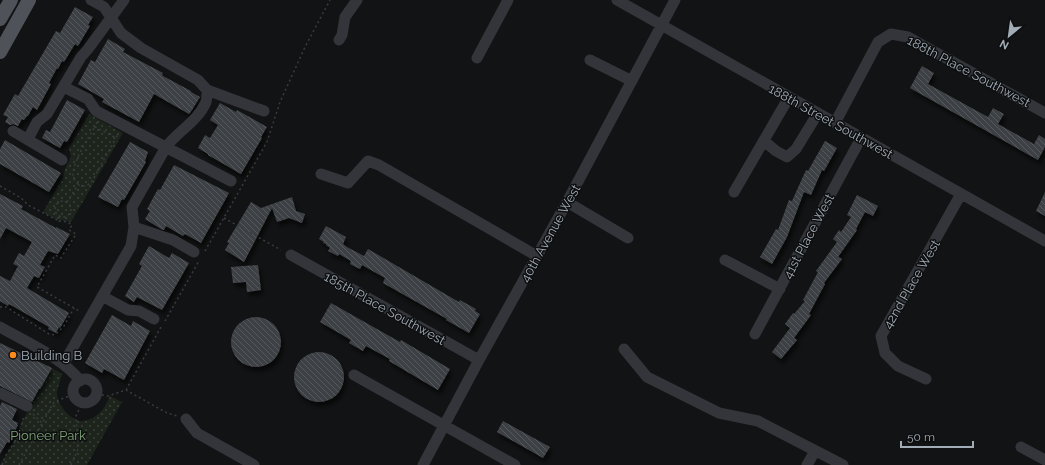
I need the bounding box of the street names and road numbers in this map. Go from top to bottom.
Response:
street label: 188th Place Southwest [905,33,1033,110]
street label: 188th Street Southwest [766,81,896,162]
street label: 40th Avenue West [517,181,584,285]
street label: 41st Place West [780,191,837,281]
street label: 42nd Place West [880,237,943,331]
street label: 185th Place Southwest [322,269,448,348]

